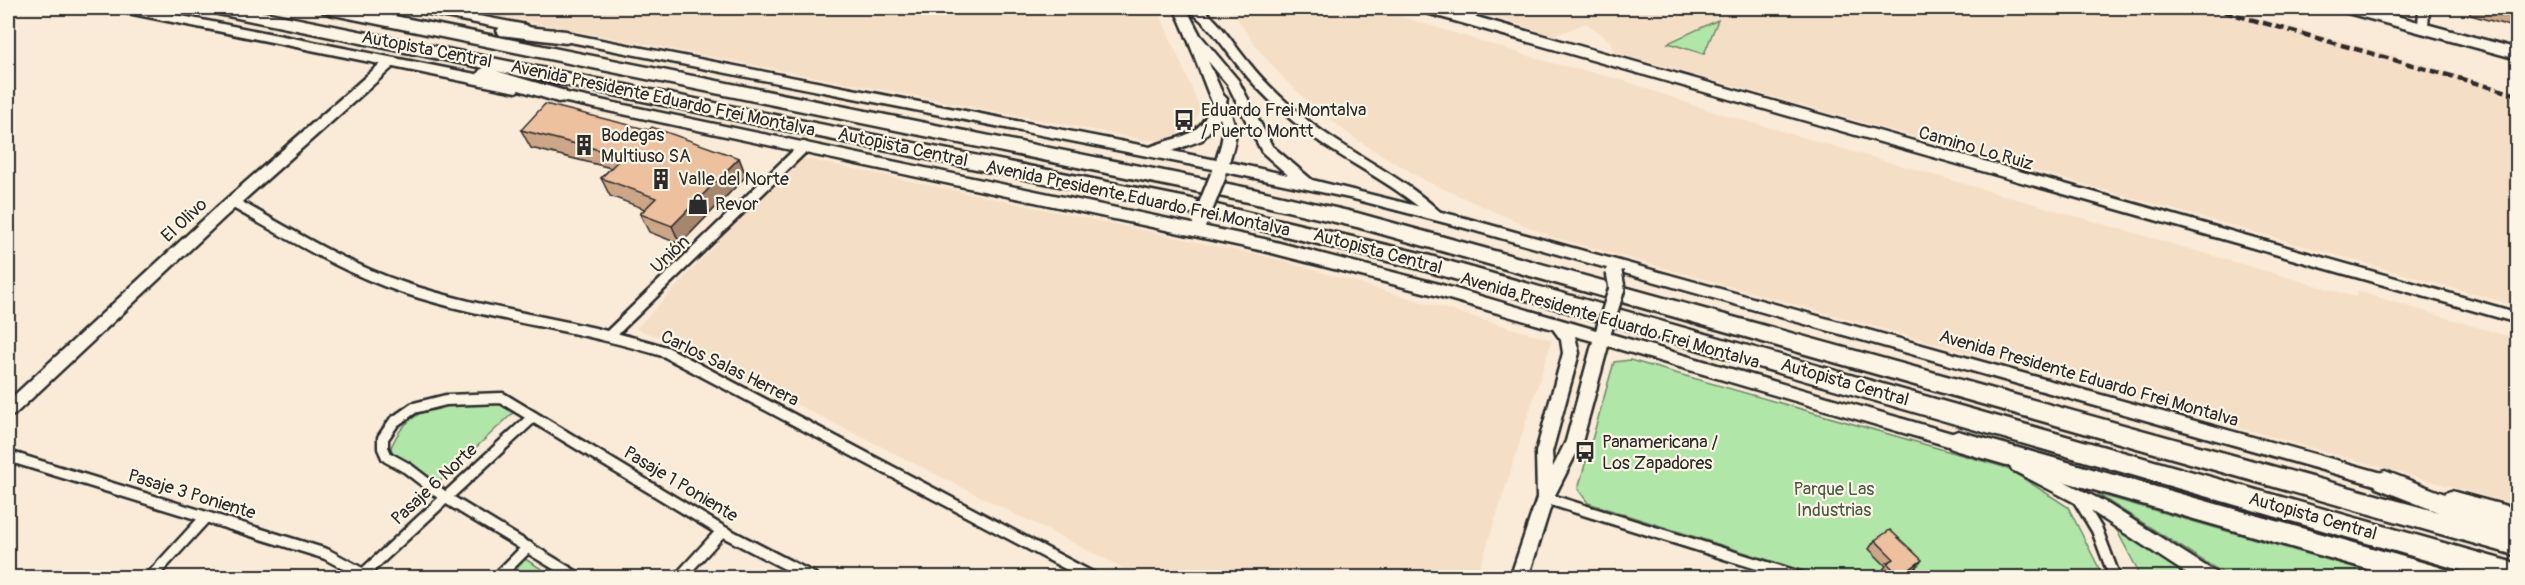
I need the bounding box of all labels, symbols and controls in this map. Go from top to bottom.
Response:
street label: Autopista Central [360,26,494,73]
street label: Avenida Presidente Eduardo Frei Montalva [509,55,817,142]
place label: Eduardo Frei Montalva / Puerto Montt [1201,99,1366,143]
bus stop icon: Eduardo Frei Montalva / Puerto Montt [1172,108,1196,132]
street label: Camino Lo Ruiz [1916,121,2036,176]
street label: Autopista Central [836,122,970,172]
place label: Bodegas Multiuso SA [601,124,691,168]
building icon: Bodegas Multiuso SA [572,133,596,157]
street label: Avenida Presidente Eduardo Frei Montalva [984,155,1292,242]
building icon: Valle del Norte [649,167,673,191]
place label: Valle del Norte [678,168,789,191]
shop icon: Revor [686,192,710,216]
street label: El Olivo [156,193,212,247]
place label: Revor [715,193,759,216]
street label: Autopista Central [1311,223,1445,280]
street label: Unión [646,230,695,278]
street label: Avenida Presidente Eduardo Frei Montalva [1457,267,1762,374]
street label: Carlos Salas Herrera [657,325,803,412]
street label: Avenida Presidente Eduardo Frei Montalva [1936,325,2241,432]
street label: Autopista Central [1778,353,1912,412]
place label: Panamericana / Los Zapadores [1602,431,1718,475]
street label: Pasaje 6 Norte [386,438,482,530]
bus stop icon: Panamericana / Los Zapadores [1573,440,1597,464]
street label: Pasaje 1 Poniente [619,441,742,528]
street label: Pasaje 3 Poniente [125,464,259,525]
park label: Parque Las Industrias [1794,478,1874,522]
street label: Autopista Central [2246,487,2380,546]

